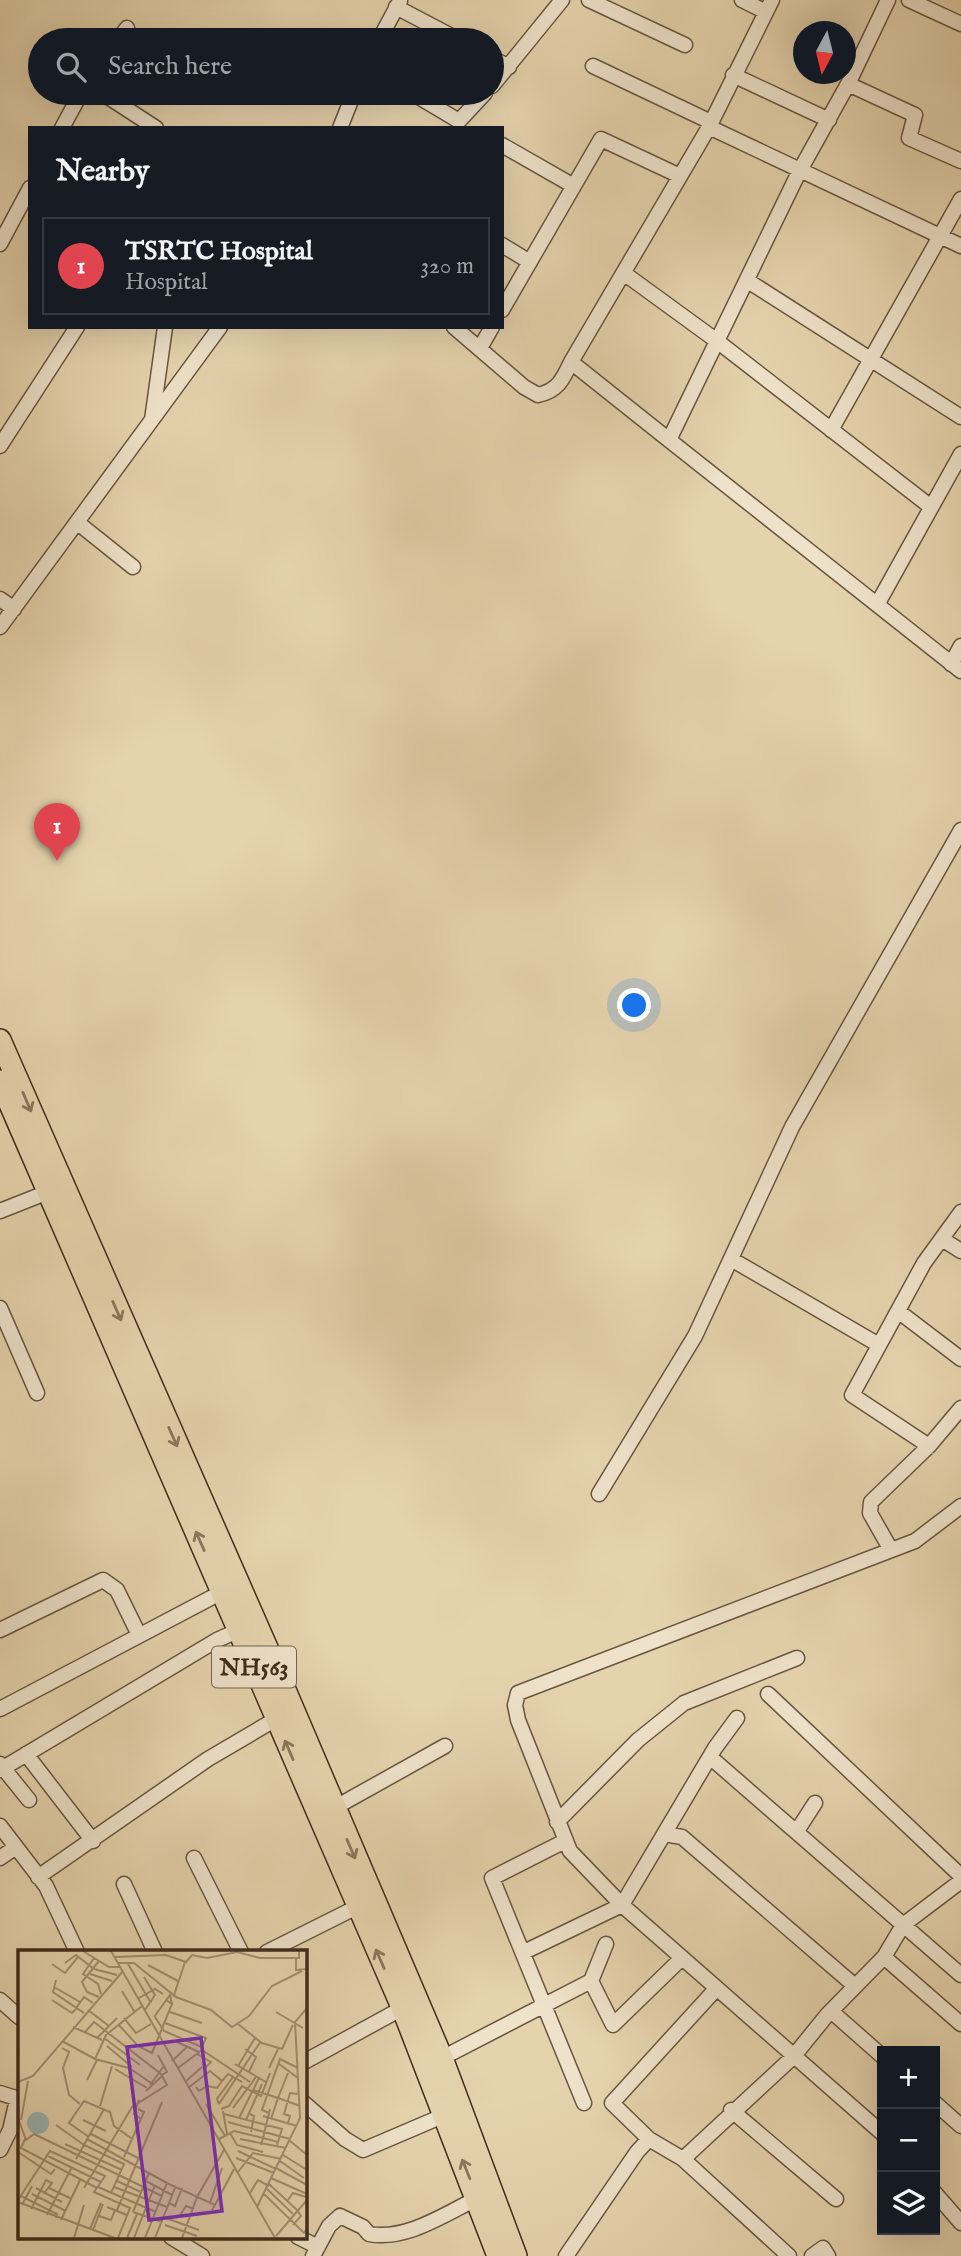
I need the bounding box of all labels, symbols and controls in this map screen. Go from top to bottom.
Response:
north arrow [793,21,856,84]
search box [28,28,504,105]
icon: search [52,48,90,86]
text: Search here [108,50,232,83]
text: Nearby [56,153,149,191]
text: TSRTC Hospital [125,235,313,268]
text: 1 [77,252,85,281]
text: 320 m [421,252,474,281]
text: Hospital [125,268,207,297]
pin: 1 [34,803,80,861]
your location [617,988,651,1022]
one-way arrow [21,1091,34,1113]
one-way arrow [111,1300,124,1321]
one-way arrow [167,1426,180,1448]
one-way arrow [193,1531,206,1552]
road number: NH563 [212,1646,296,1688]
one-way arrow [282,1740,295,1761]
one-way arrow [345,1837,358,1859]
one-way arrow [373,1948,386,1970]
inset map [18,1950,306,2238]
map controls [877,2046,940,2235]
button: + [877,2046,940,2109]
button: − [877,2109,940,2172]
one-way arrow [459,2159,472,2180]
button: layers [877,2172,940,2235]

